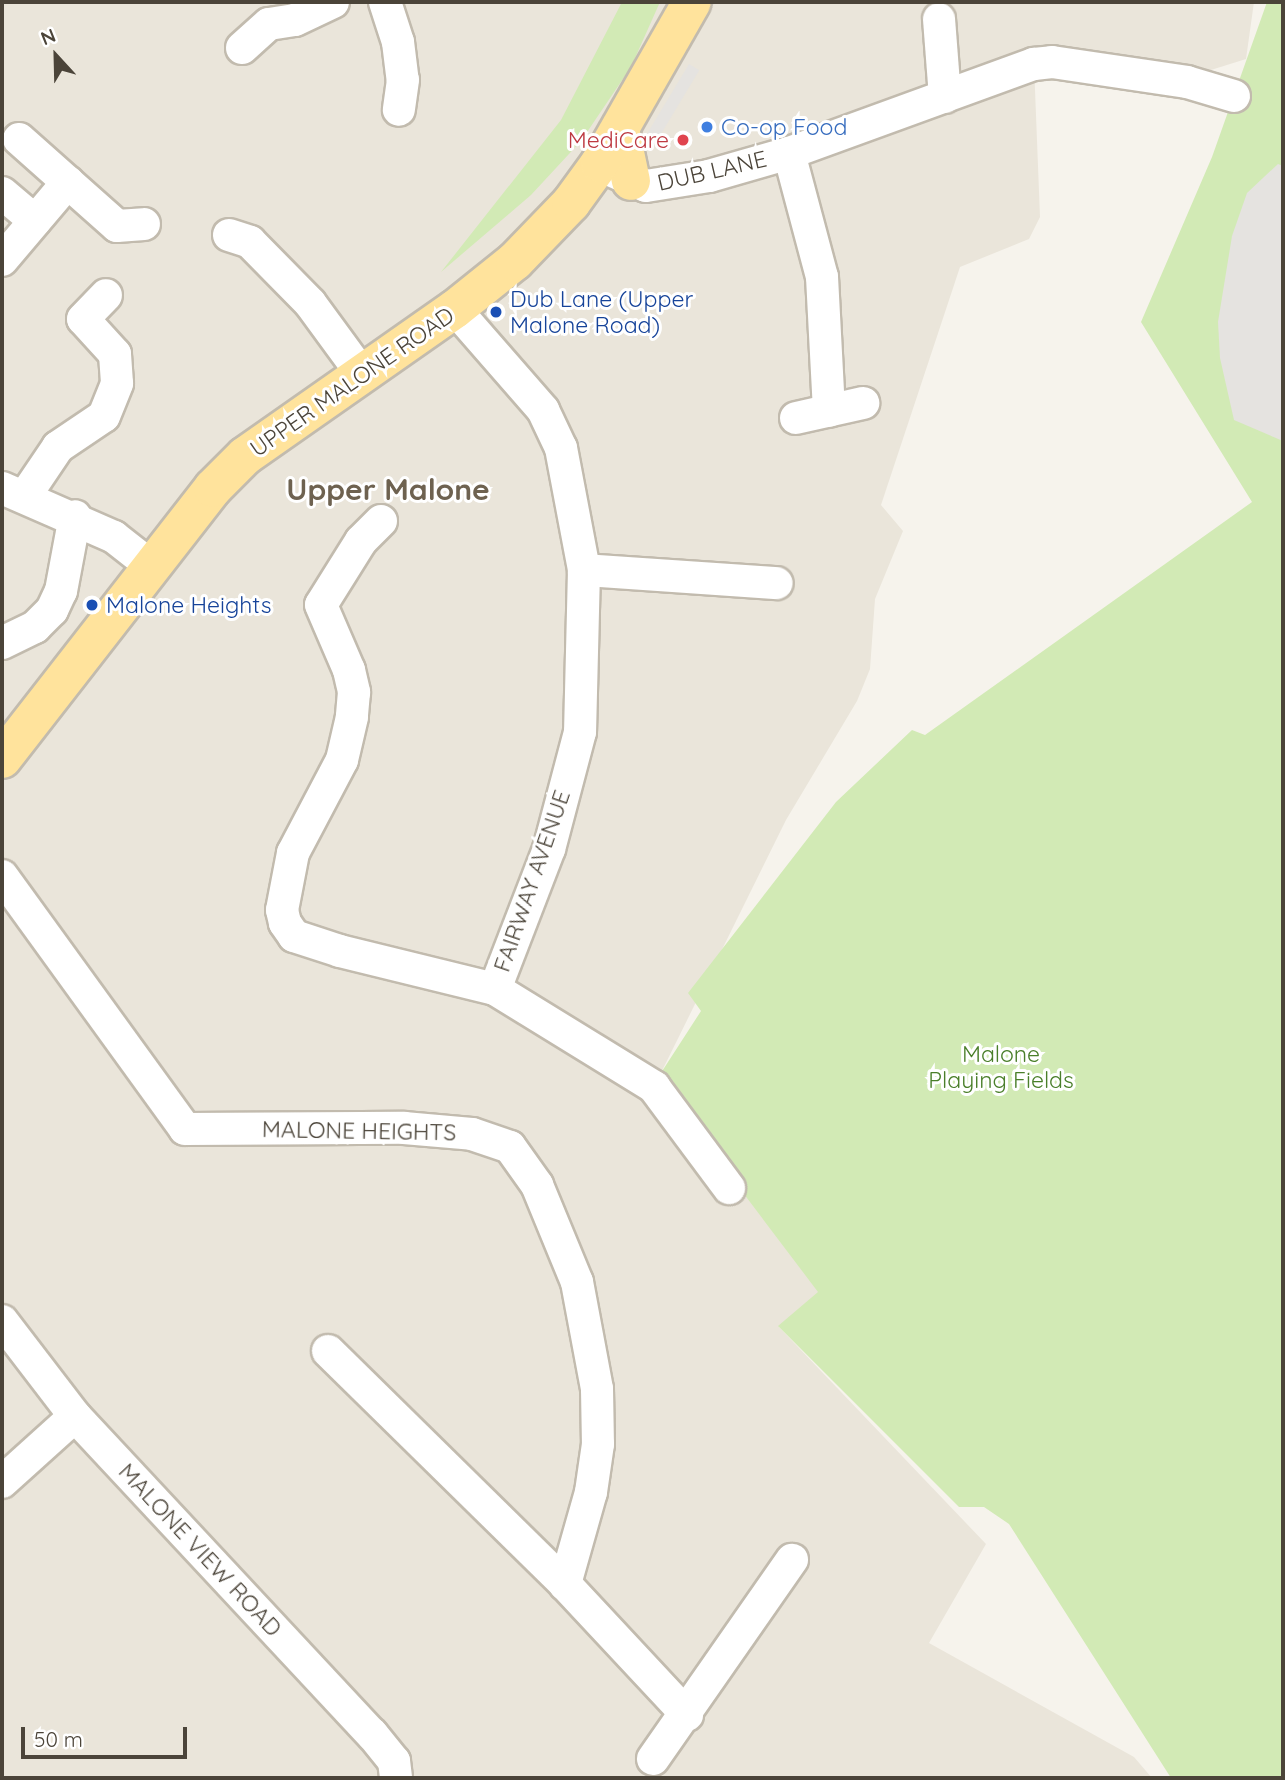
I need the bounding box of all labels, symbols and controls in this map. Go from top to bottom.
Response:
north arrow [21,21,91,91]
text: N [37,23,59,50]
place label: Co-op Food [721,113,847,141]
marker: Co-op Food [699,119,715,135]
place label: MediCare [568,126,669,154]
marker: MediCare [675,132,691,148]
street label: DUB LANE [655,145,769,197]
place label: Dub Lane (Upper Malone Road) [510,285,693,339]
street label: UPPER MALONE ROAD [245,301,459,463]
marker: Dub Lane (Upper Malone Road) [488,304,504,320]
district label: Upper Malone [286,471,490,507]
place label: Malone Heights [106,591,271,619]
marker: Malone Heights [84,597,100,613]
street label: FAIRWAY AVENUE [488,787,576,975]
park label: Malone Playing Fields [928,1040,1074,1094]
street label: MALONE HEIGHTS [262,1116,456,1146]
street label: MALONE VIEW ROAD [113,1458,287,1642]
scale bar [24,1714,191,1758]
text: 50 m [34,1726,83,1752]

